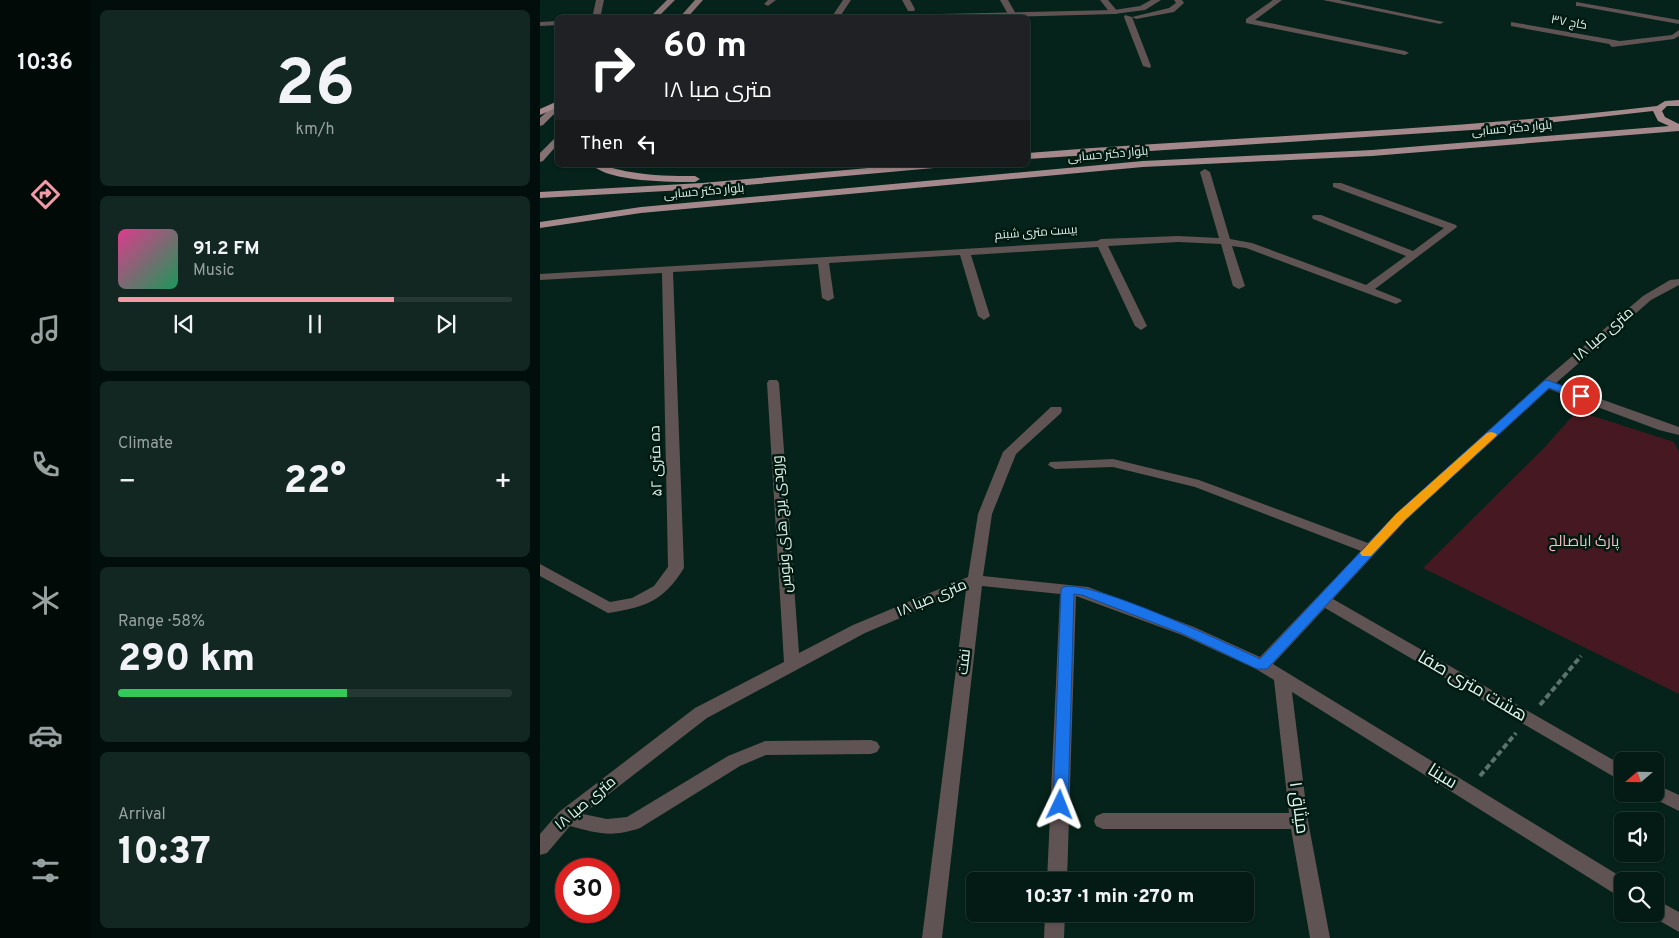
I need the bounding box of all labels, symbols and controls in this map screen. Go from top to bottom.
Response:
street label: کاج ۳۷ [1550,12,1588,34]
text: 60 m [663,25,747,69]
icon: right [580,35,645,100]
text: 26 [275,46,355,128]
text: 10:36 [17,50,73,77]
text: متری صبا ۱۸ [663,78,772,105]
street label: بلوار دکتر حسابی [1471,118,1553,140]
text: km/h [296,120,334,140]
icon: left [633,130,661,158]
text: Then [580,132,623,156]
street label: بلوار دکتر حسابی [1067,144,1149,166]
icon: directions [28,177,63,212]
street label: بلوار دکتر حسابی [663,181,745,203]
street label: بیست متری شبنم [994,222,1078,244]
text: 91.2 FM [193,237,260,261]
text: Music [193,261,234,281]
street label: متری صبا ۱۸ [1570,303,1638,367]
icon: previous [170,310,198,338]
icon: pause [301,310,329,338]
icon: next [432,310,460,338]
icon: music [28,312,63,347]
pin [1560,375,1602,417]
icon: arrive [1567,382,1595,410]
street label: ده متری ۵۲ [646,425,668,497]
text: Climate [118,434,173,454]
icon: phone [28,447,63,482]
street label: ورودی یرج های ونوس [769,455,797,593]
text: 22° [284,458,346,507]
text: − [118,465,136,501]
text: + [494,465,512,501]
park label: پارک اباصالح [1549,533,1619,552]
street label: متری صبا ۱۸ [894,576,970,622]
icon: climate [28,583,63,618]
text: Range · 58% [118,612,205,632]
text: 290 km [118,636,255,685]
street label: هشت متری صفا [1413,646,1531,728]
street label: نفت [954,648,976,676]
icon: car [28,718,63,753]
north arrow [1614,752,1664,802]
map controls [1614,752,1664,922]
street label: سینا [1423,759,1461,795]
street label: متری صبا ۱۸ [551,773,621,835]
position arrow [1033,778,1085,830]
street label: میثاق ۱ [1283,780,1313,836]
text: Arrival [118,805,166,825]
button: sound [1614,812,1664,862]
text: 10:37 [118,829,211,878]
icon: filters [28,853,63,888]
speed limit sign: 30 [555,858,620,923]
button: search [1614,872,1664,922]
text: 10:37 · 1 min · 270 m [1026,885,1194,909]

